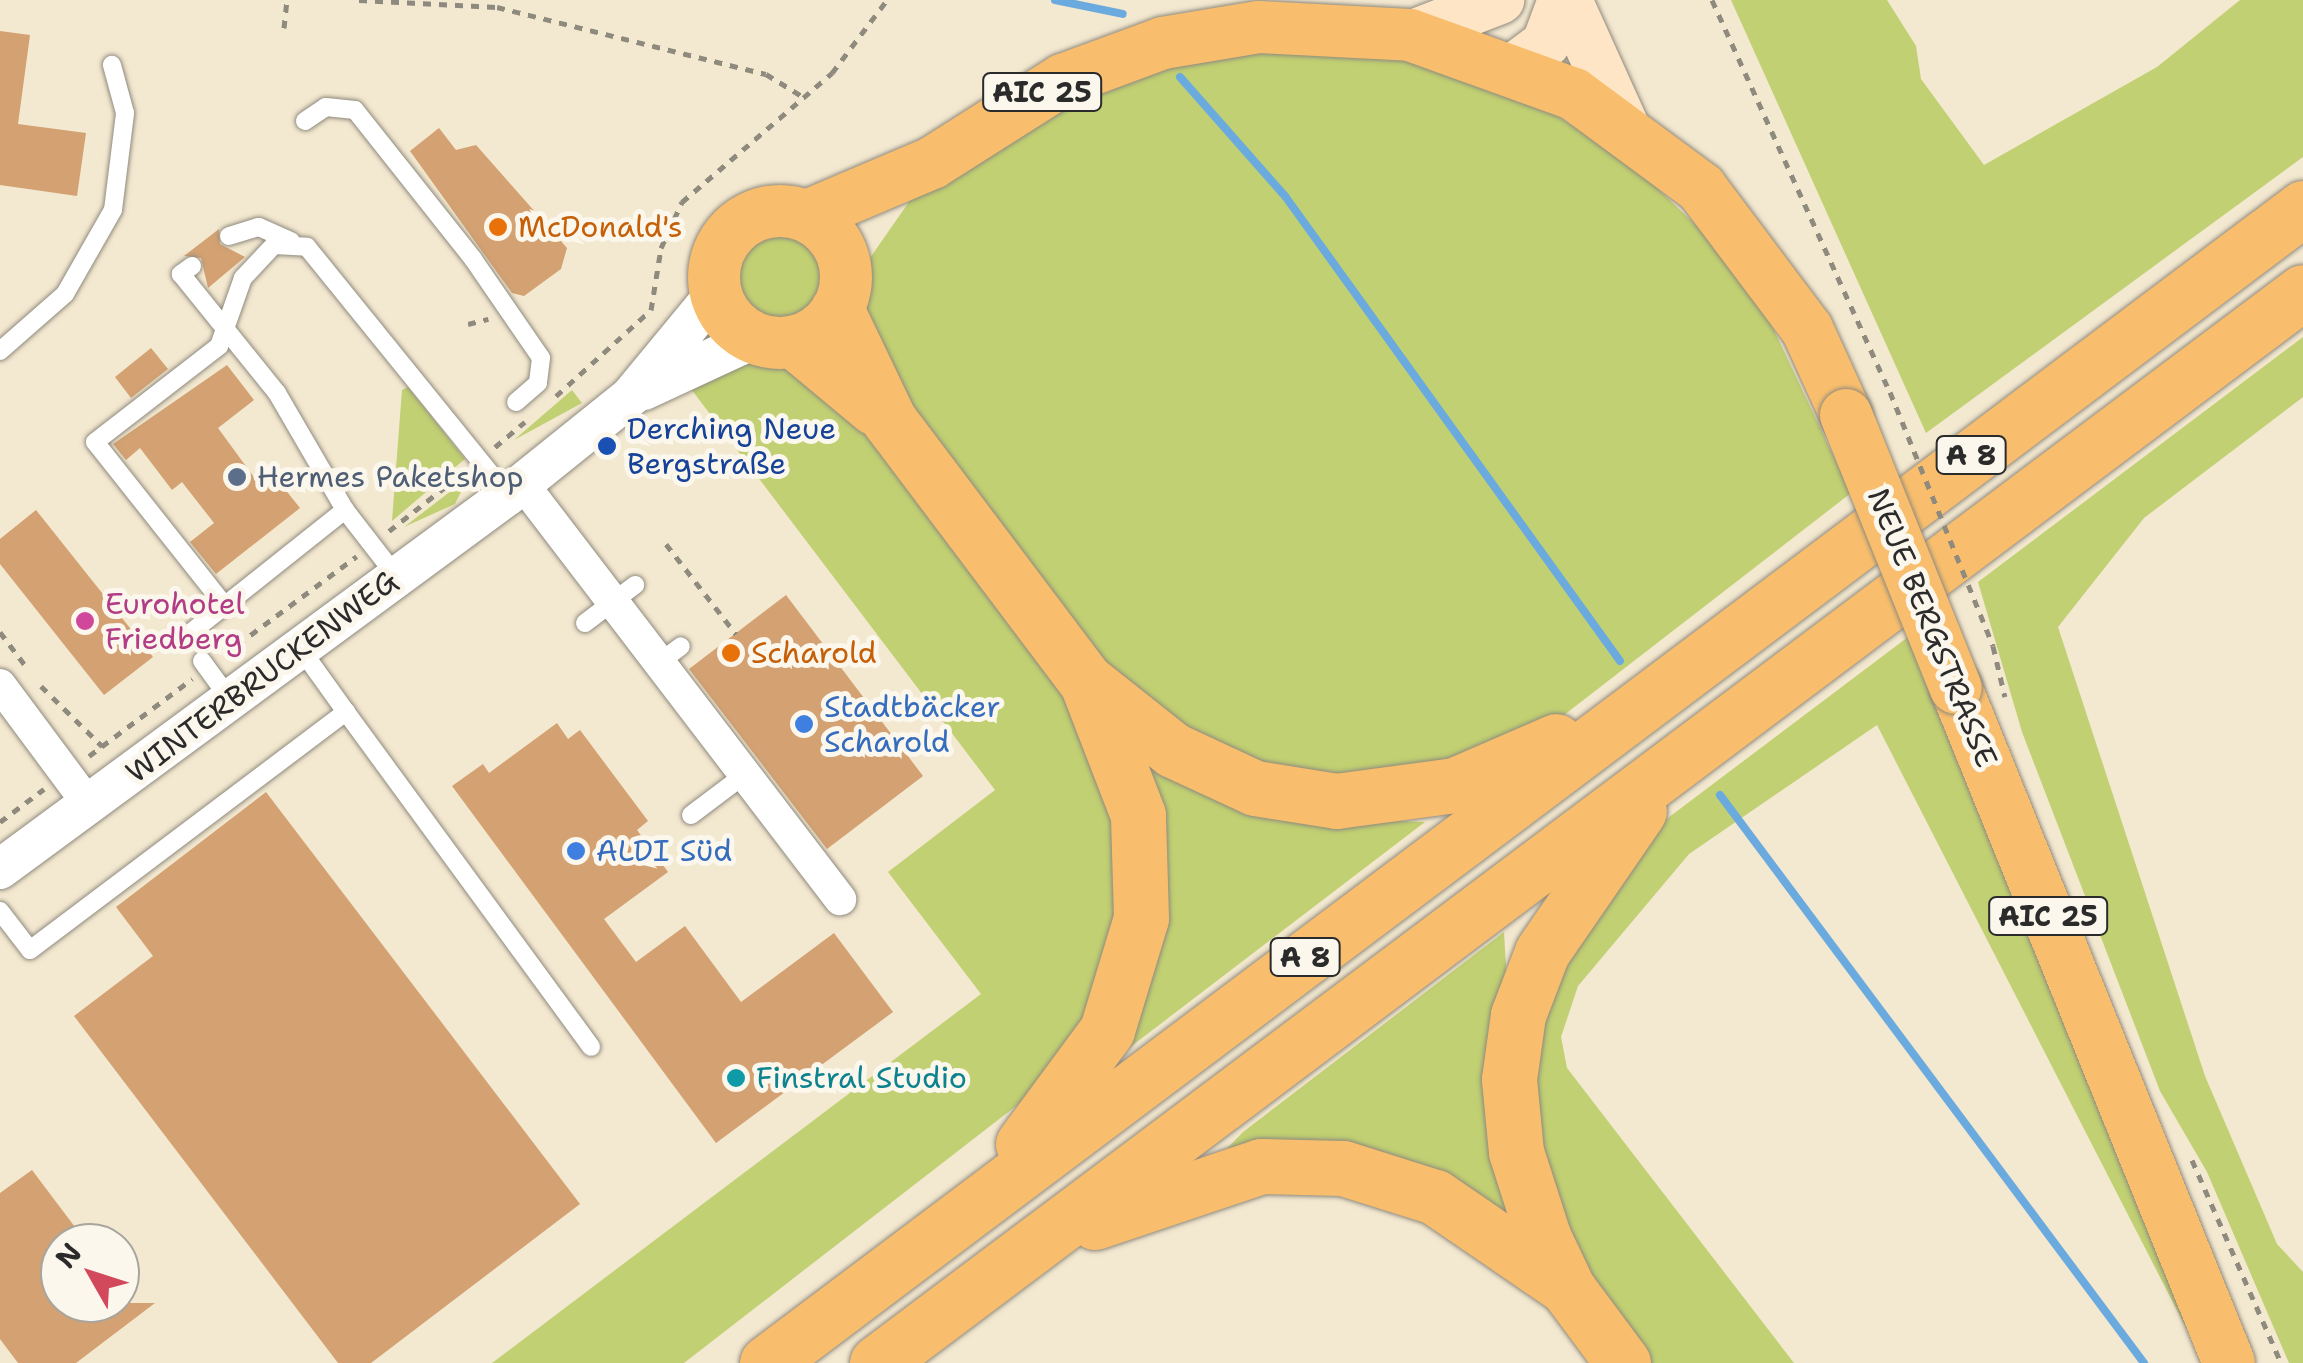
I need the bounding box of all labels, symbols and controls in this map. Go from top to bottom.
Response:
road number: AIC 25 [982,69,1102,115]
place label: McDonald's [518,209,683,245]
marker: McDonald's [487,216,509,238]
place label: Derching Neue Bergstraße [627,411,836,482]
road number: A 8 [1934,432,2008,478]
marker: Derching Neue Bergstraße [596,435,618,457]
place label: Hermes Paketshop [257,459,524,495]
marker: Hermes Paketshop [226,466,248,488]
street label: NEUE BERGSTRASSE [1860,483,2004,773]
street label: WINTERBRUCKENWEG [119,563,405,791]
place label: Eurohotel Friedberg [105,586,244,656]
marker: Eurohotel Friedberg [74,610,96,632]
place label: Scharold [751,635,877,671]
marker: Scharold [720,642,742,664]
place label: Stadtbäcker Scharold [824,689,1000,760]
marker: Stadtbäcker Scharold [793,713,815,735]
place label: ALDI Süd [596,833,732,869]
marker: ALDI Süd [565,840,587,862]
road number: AIC 25 [1988,893,2108,939]
road number: A 8 [1268,934,1342,980]
place label: Finstral Studio [756,1060,967,1096]
marker: Finstral Studio [725,1067,747,1089]
north arrow [40,1223,140,1323]
text: N [46,1235,90,1276]

